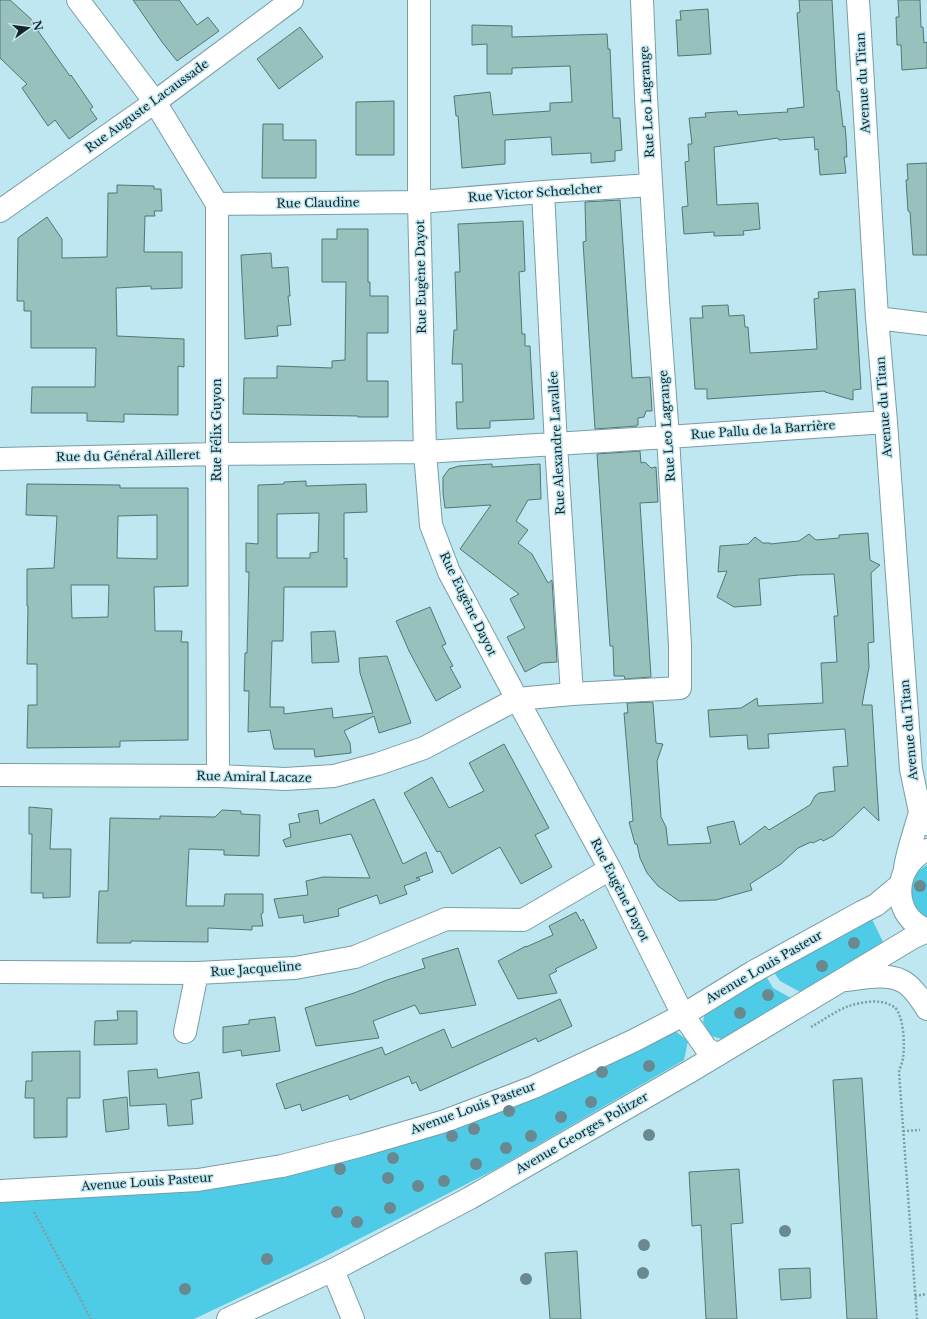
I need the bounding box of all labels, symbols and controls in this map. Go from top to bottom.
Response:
north arrow [8,8,48,48]
text: N [30,19,46,33]
street label: Avenue du Titan [852,32,873,135]
street label: Rue Leo Lagrange [636,46,657,158]
street label: Rue Auguste Lacaussade [82,56,211,155]
street label: Rue Victor Schœlcher [467,180,603,205]
street label: Rue Claudine [276,194,360,211]
street label: Rue Eugène Dayot [412,219,429,334]
street label: Avenue du Titan [872,356,895,459]
street label: Rue Leo Lagrange [655,370,678,482]
street label: Rue Alexandre Lavallée [545,371,568,515]
street label: Rue Félix Guyon [209,379,224,481]
street label: Rue Pallu de la Barrière [690,417,836,442]
street label: Rue du Général Ailleret [56,447,201,464]
street label: Rue Eugène Dayot [437,549,500,659]
street label: Avenue du Titan [897,679,920,782]
street label: Rue Amiral Lacaze [196,768,312,785]
street label: Rue Eugène Dayot [588,836,653,944]
street label: Avenue Louis Pasteur [702,927,825,1007]
street label: Rue Jacqueline [210,958,302,979]
street label: Avenue Louis Pasteur [407,1078,538,1138]
street label: Avenue Georges Politzer [512,1088,651,1177]
street label: Avenue Louis Pasteur [80,1169,214,1194]

